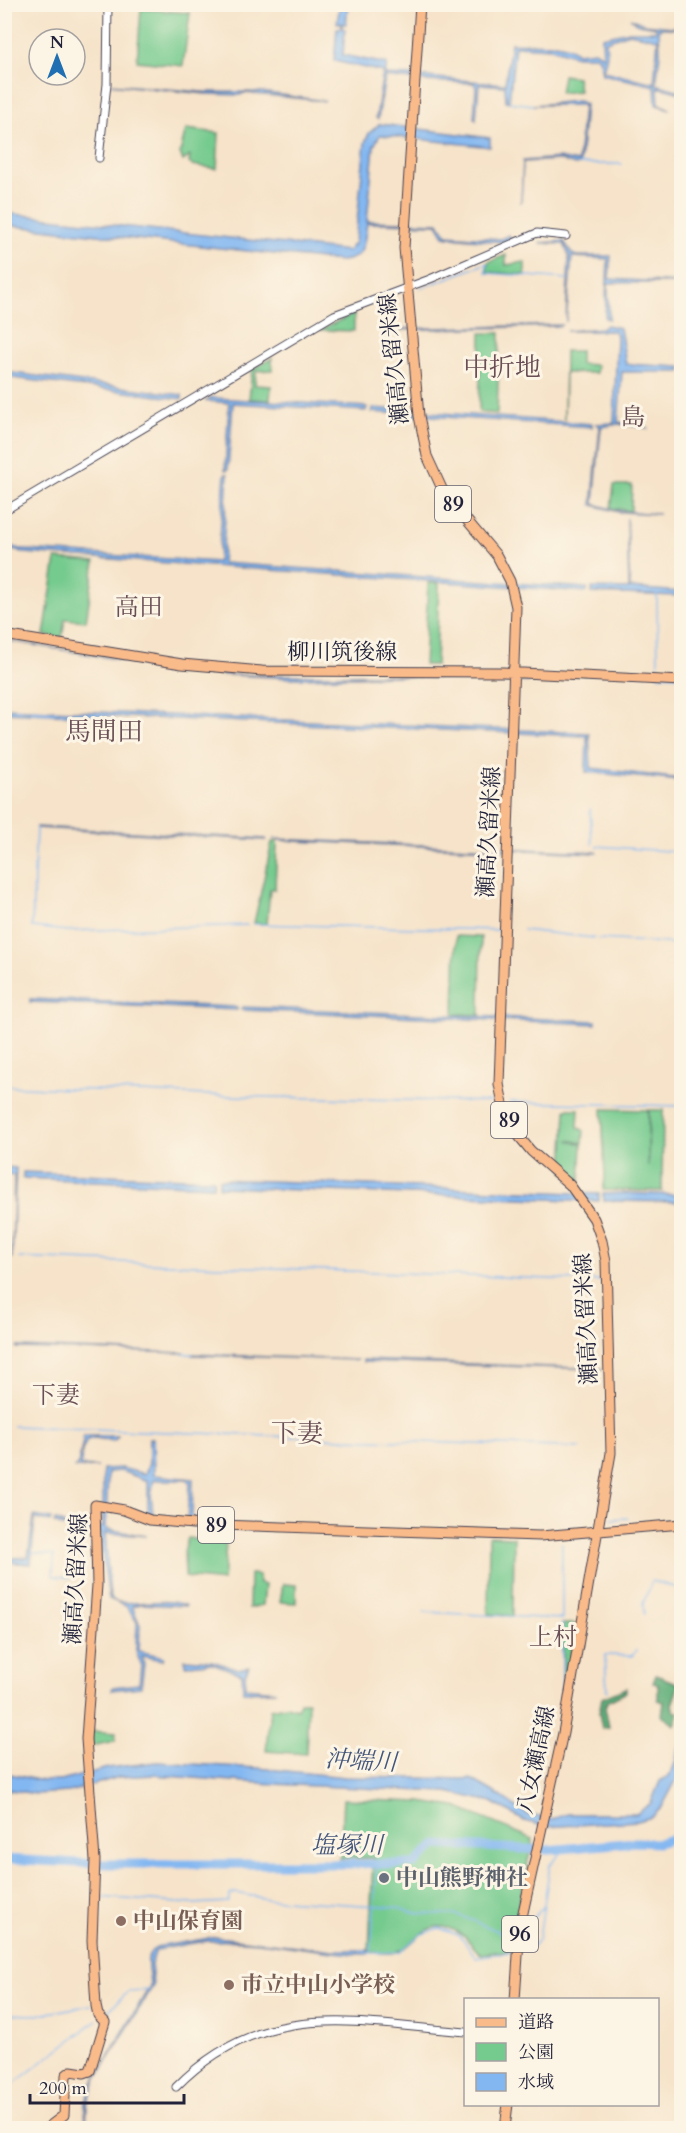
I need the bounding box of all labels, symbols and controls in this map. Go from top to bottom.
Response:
north arrow [27,27,87,87]
text: N [50,32,64,54]
street label: 瀬高久留米線 [372,292,416,426]
district label: 中折地 [463,350,541,385]
district label: 島 [621,401,645,434]
road number: 89 [435,486,471,522]
district label: 高田 [115,591,163,624]
street label: 柳川筑後線 [287,637,397,667]
district label: 馬間田 [65,714,143,749]
street label: 瀬高久留米線 [471,765,507,899]
road number: 89 [491,1102,527,1138]
street label: 瀬高久留米線 [568,1252,604,1386]
district label: 下妻 [32,1379,80,1412]
district label: 下妻 [271,1416,323,1451]
road number: 89 [198,1507,234,1543]
street label: 瀬高久留米線 [58,1512,94,1646]
district label: 上村 [529,1621,577,1654]
street label: 八女瀬高線 [510,1703,562,1817]
water label: 沖端川 [324,1743,401,1780]
water label: 塩塚川 [311,1829,386,1862]
place label: 中山熊野神社 [396,1863,528,1893]
marker: 中山熊野神社 [377,1871,391,1885]
place label: 中山保育園 [133,1906,243,1936]
marker: 中山保育園 [114,1914,128,1928]
road number: 96 [502,1916,538,1952]
place label: 市立中山小学校 [241,1970,395,2000]
marker: 市立中山小学校 [222,1978,236,1992]
legend [464,1998,659,2106]
text: 道路 [518,2010,554,2035]
text: 公園 [518,2040,554,2065]
scale bar [30,2067,184,2105]
text: 水域 [518,2070,554,2095]
text: 200 m [39,2076,87,2101]

